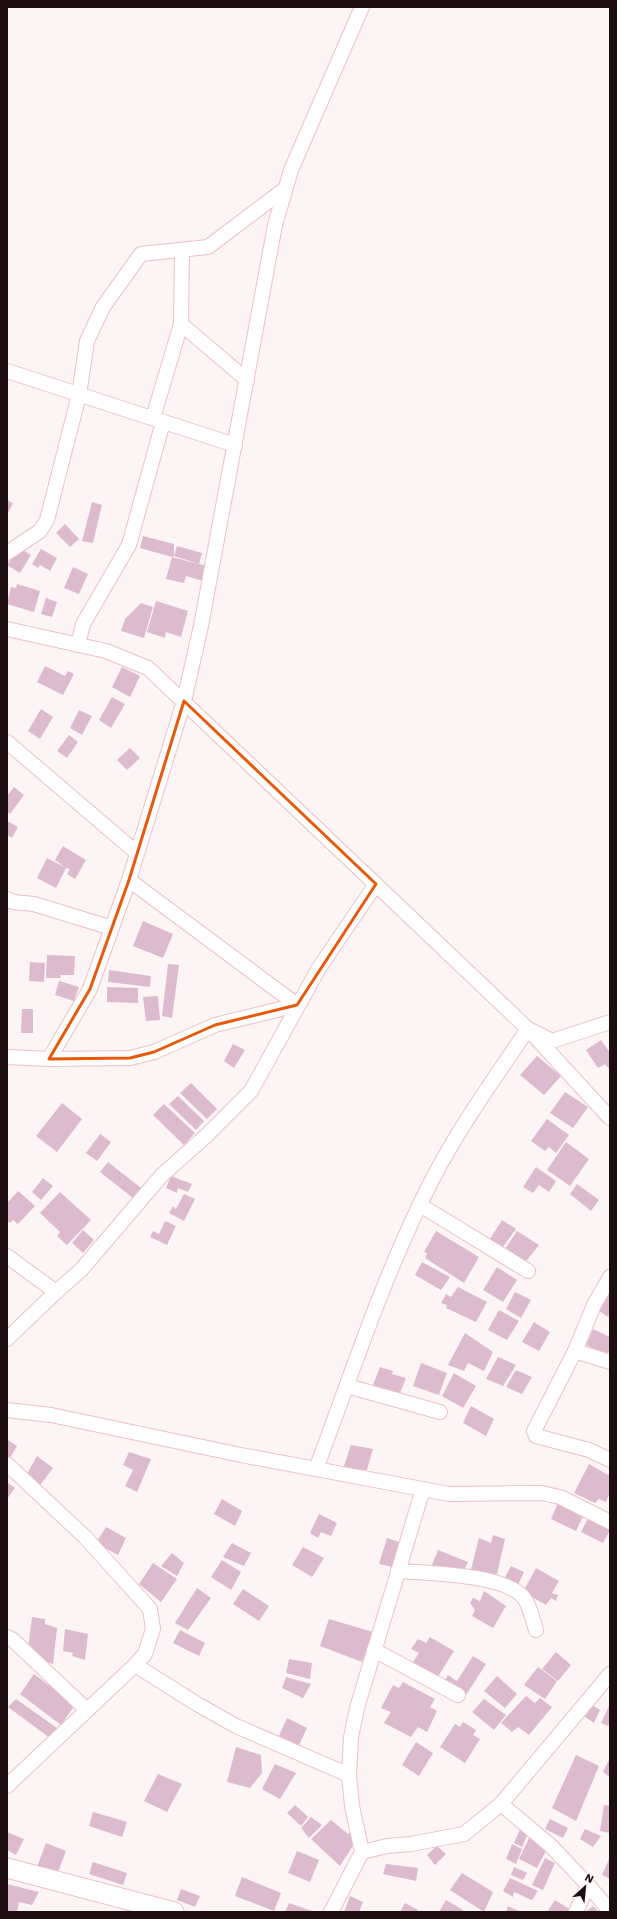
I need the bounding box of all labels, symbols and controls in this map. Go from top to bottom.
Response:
north arrow [565,1867,605,1907]
text: N [583,1871,596,1886]

